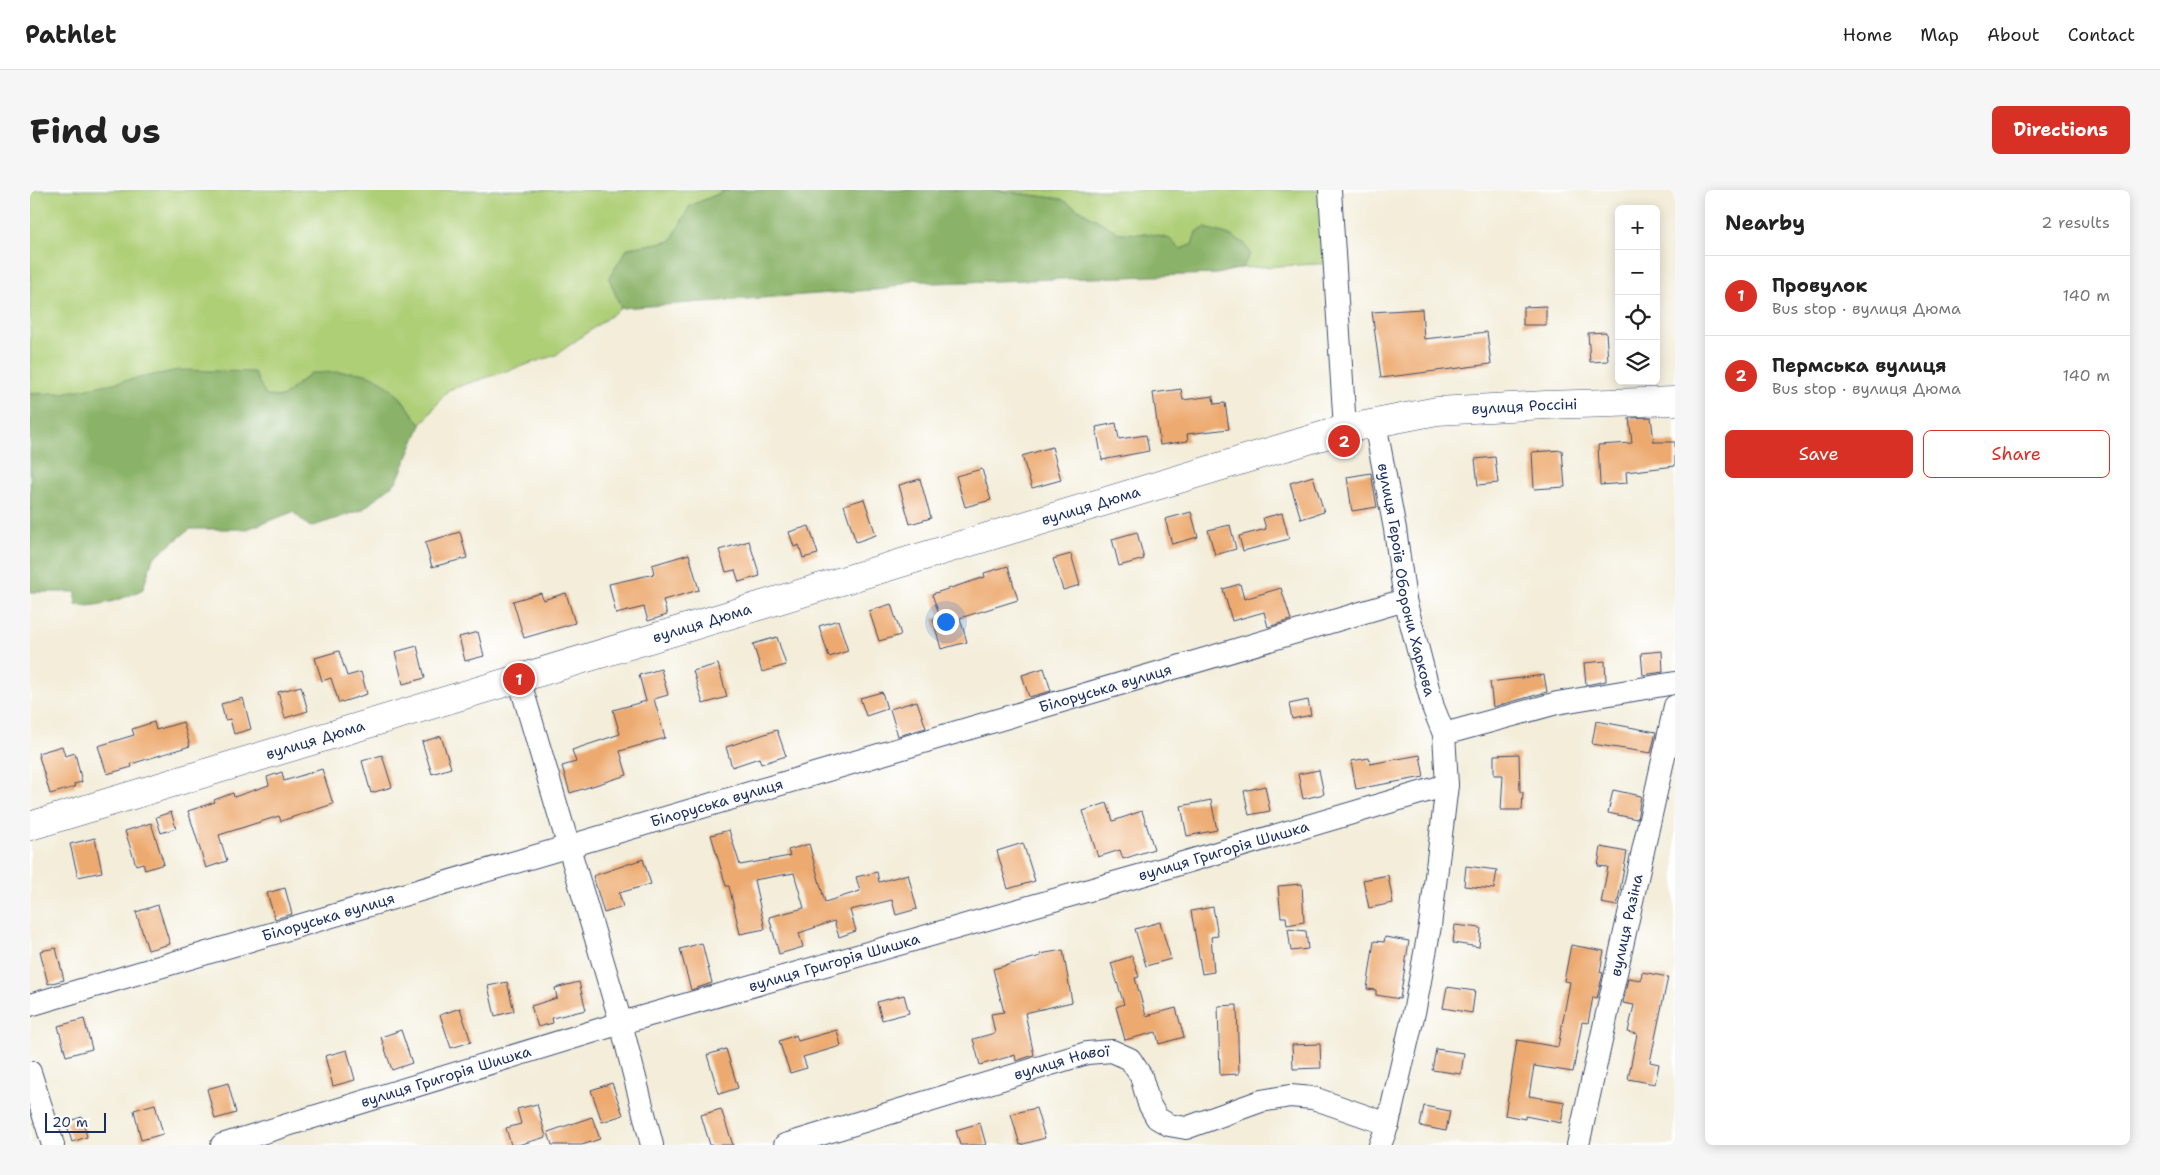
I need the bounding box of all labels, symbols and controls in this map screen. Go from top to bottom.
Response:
text: Pathlet [25,19,116,51]
text: Home [1843,23,1892,47]
text: Map [1920,23,1959,47]
text: About [1987,23,2040,47]
text: Contact [2068,23,2135,47]
button: Directions [1992,106,2130,154]
text: Find us [30,107,161,154]
map controls [1615,205,1660,385]
button: + [1615,205,1660,250]
text: Nearby [1725,209,1805,237]
text: 2 results [2041,212,2110,233]
button: − [1615,250,1660,295]
text: Провулок [1772,273,1867,298]
text: 1 [1737,285,1745,306]
text: 140 m [2063,285,2110,306]
button: locate [1615,295,1660,340]
text: Bus stop · вулиця Дюма [1772,298,1961,319]
button: layers [1615,340,1660,385]
text: Пермська вулиця [1772,353,1947,378]
text: 2 [1735,365,1747,386]
text: 140 m [2063,365,2110,386]
text: Bus stop · вулиця Дюма [1772,378,1961,399]
street label: вулиця Россіні [1471,394,1578,419]
pin: 2 [1328,422,1360,460]
button: Save [1725,430,1913,478]
button: Share [1923,430,2110,478]
street label: вулиця Героїв Оборони Харкова [1373,462,1440,699]
street label: вулиця Дюма [1039,481,1143,530]
street label: вулиця Дюма [650,599,755,647]
your location [933,609,959,635]
street label: Білоруська вулиця [1037,659,1174,717]
pin: 1 [503,660,535,698]
street label: вулиця Дюма [263,715,368,764]
street label: Білоруська вулиця [648,774,786,832]
street label: вулиця Григорія Шишка [1136,816,1312,886]
street label: вулиця Разіна [1606,872,1648,978]
street label: Білоруська вулиця [260,888,397,946]
street label: вулиця Григорія Шишка [747,928,923,996]
street label: вулиця Григорія Шишка [358,1041,534,1112]
street label: вулиця Навої [1011,1041,1111,1085]
scale bar [45,1110,106,1133]
text: 20 m [52,1113,88,1131]

